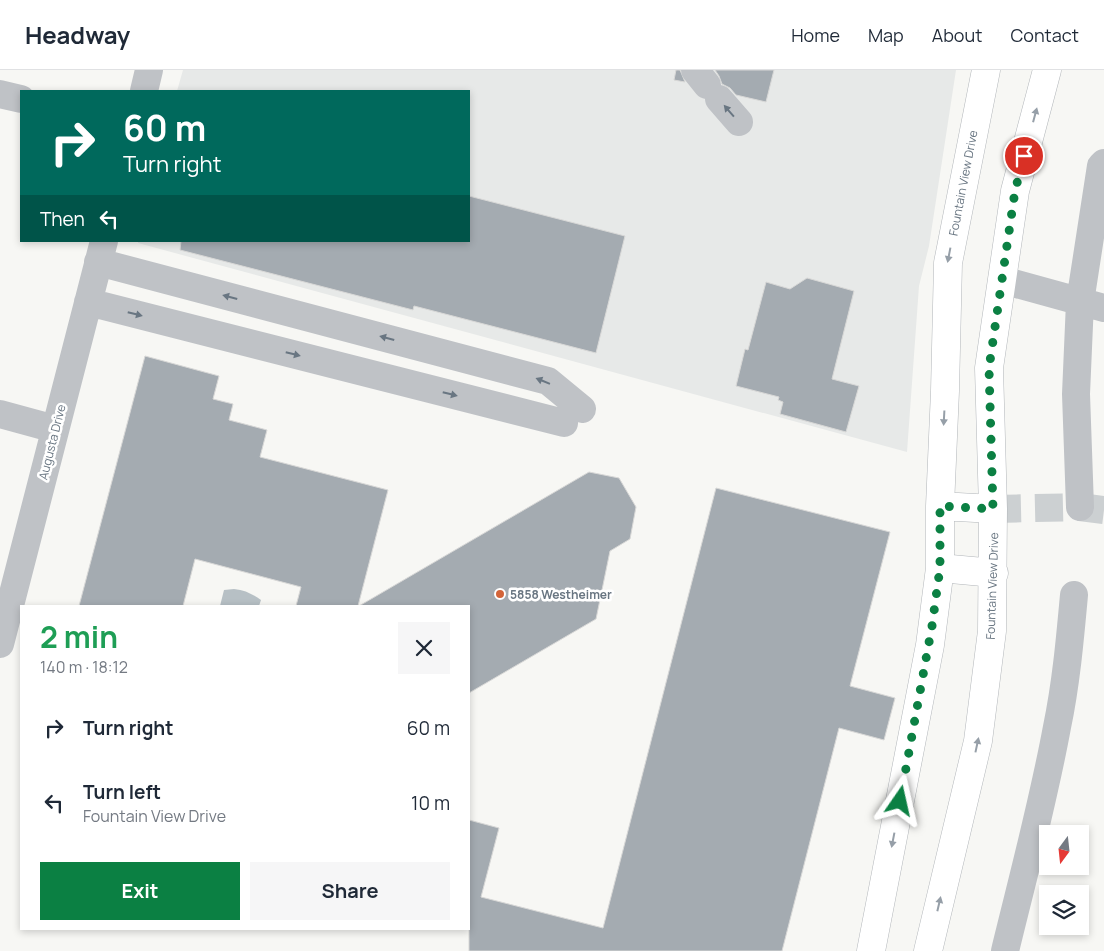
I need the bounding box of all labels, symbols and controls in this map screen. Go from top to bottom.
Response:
text: Headway [25,18,130,51]
text: Home [791,23,840,47]
text: Map [868,23,904,47]
text: About [932,23,982,47]
text: Contact [1010,23,1079,47]
text: 60 m [123,104,206,152]
one-way arrow [723,105,735,117]
one-way arrow [1031,107,1039,122]
icon: right [40,110,105,175]
street label: Fountain View Drive [944,129,982,237]
pin [1003,135,1045,177]
icon: arrive [1010,142,1038,170]
text: Turn right [123,149,221,179]
icon: left [95,205,123,233]
text: Then [40,206,85,232]
one-way arrow [945,248,953,264]
one-way arrow [222,293,237,301]
one-way arrow [128,310,143,318]
one-way arrow [379,334,394,342]
one-way arrow [285,350,300,358]
one-way arrow [536,377,551,385]
one-way arrow [443,390,458,398]
street label: Augusta Drive [34,402,70,482]
one-way arrow [940,410,948,426]
street label: Fountain View Drive [982,532,1002,640]
place label: 5858 Westheimer [510,586,612,603]
marker: 5858 Westheimer [494,588,506,600]
text: 2 min [40,616,118,657]
button: close [398,622,450,674]
text: 140 m · 18:12 [40,656,128,678]
icon: right [40,714,68,742]
text: Turn right [83,715,173,741]
text: 60 m [407,715,450,741]
one-way arrow [973,737,981,753]
position arrow [873,774,925,826]
text: Turn left [83,779,161,805]
icon: left [40,789,68,817]
text: 10 m [411,790,450,816]
text: Fountain View Drive [83,805,226,827]
north arrow [1039,825,1089,875]
map controls [1039,825,1089,935]
one-way arrow [888,832,896,848]
button: Exit [40,862,240,920]
button: Share [250,862,450,920]
button: layers [1039,885,1089,935]
one-way arrow [935,896,943,911]

